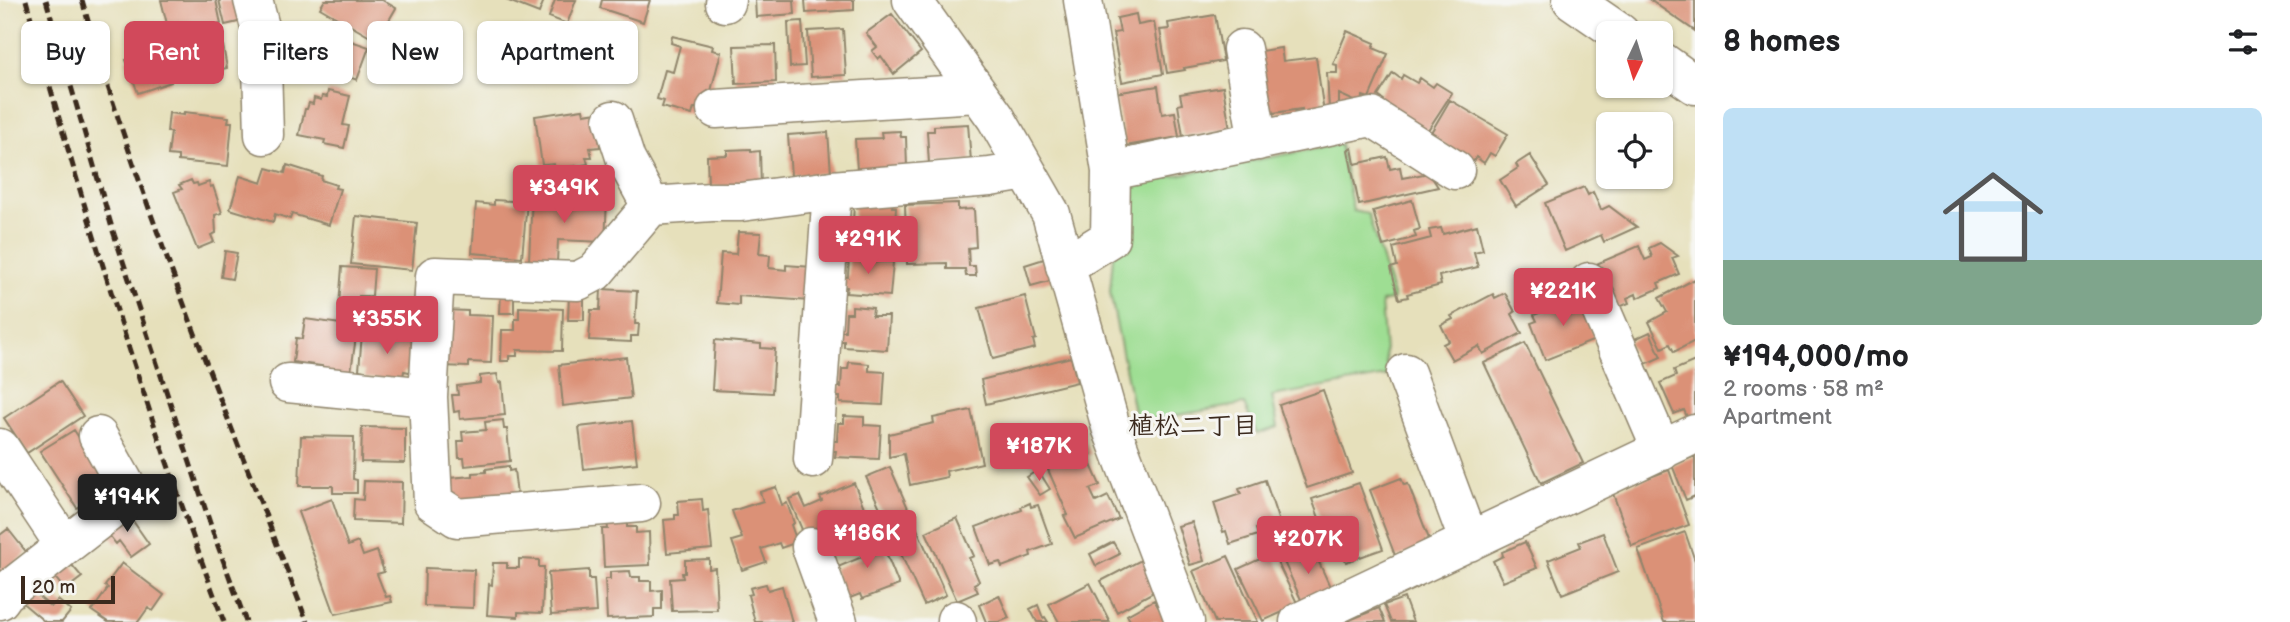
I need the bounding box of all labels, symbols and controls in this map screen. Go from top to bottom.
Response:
chip: Buy [21,21,110,84]
chip: Rent [124,21,224,84]
chip: Filters [238,21,353,84]
chip: New [367,21,463,84]
chip: Apartment [477,21,638,84]
north arrow [1596,21,1673,98]
map controls [1596,21,1673,189]
icon: filters [2224,23,2262,61]
text: 8 homes [1723,24,1840,60]
button: locate [1596,112,1673,189]
icon: home [1930,154,2056,280]
pin: ¥349K [515,166,613,225]
text: ¥349K [529,174,599,202]
pin: ¥291K [819,216,917,276]
text: ¥291K [835,225,901,253]
pin: ¥221K [1514,268,1612,328]
text: ¥221K [1530,277,1596,305]
pin: ¥355K [338,296,436,356]
text: ¥355K [352,305,422,333]
text: ¥194,000/mo [1723,339,1909,375]
text: 2 rooms · 58 m² [1723,375,1884,403]
text: Apartment [1723,403,1832,431]
district label: 植松二丁目 [1128,411,1258,442]
pin: ¥187K [990,424,1088,483]
text: ¥187K [1006,432,1072,460]
pin: ¥194K [78,475,176,534]
text: ¥194K [94,483,160,511]
pin: ¥186K [818,510,916,570]
pin: ¥207K [1259,516,1357,576]
text: ¥186K [833,519,901,547]
text: ¥207K [1273,525,1343,553]
scale bar [21,573,116,605]
text: 20 m [32,576,75,599]

